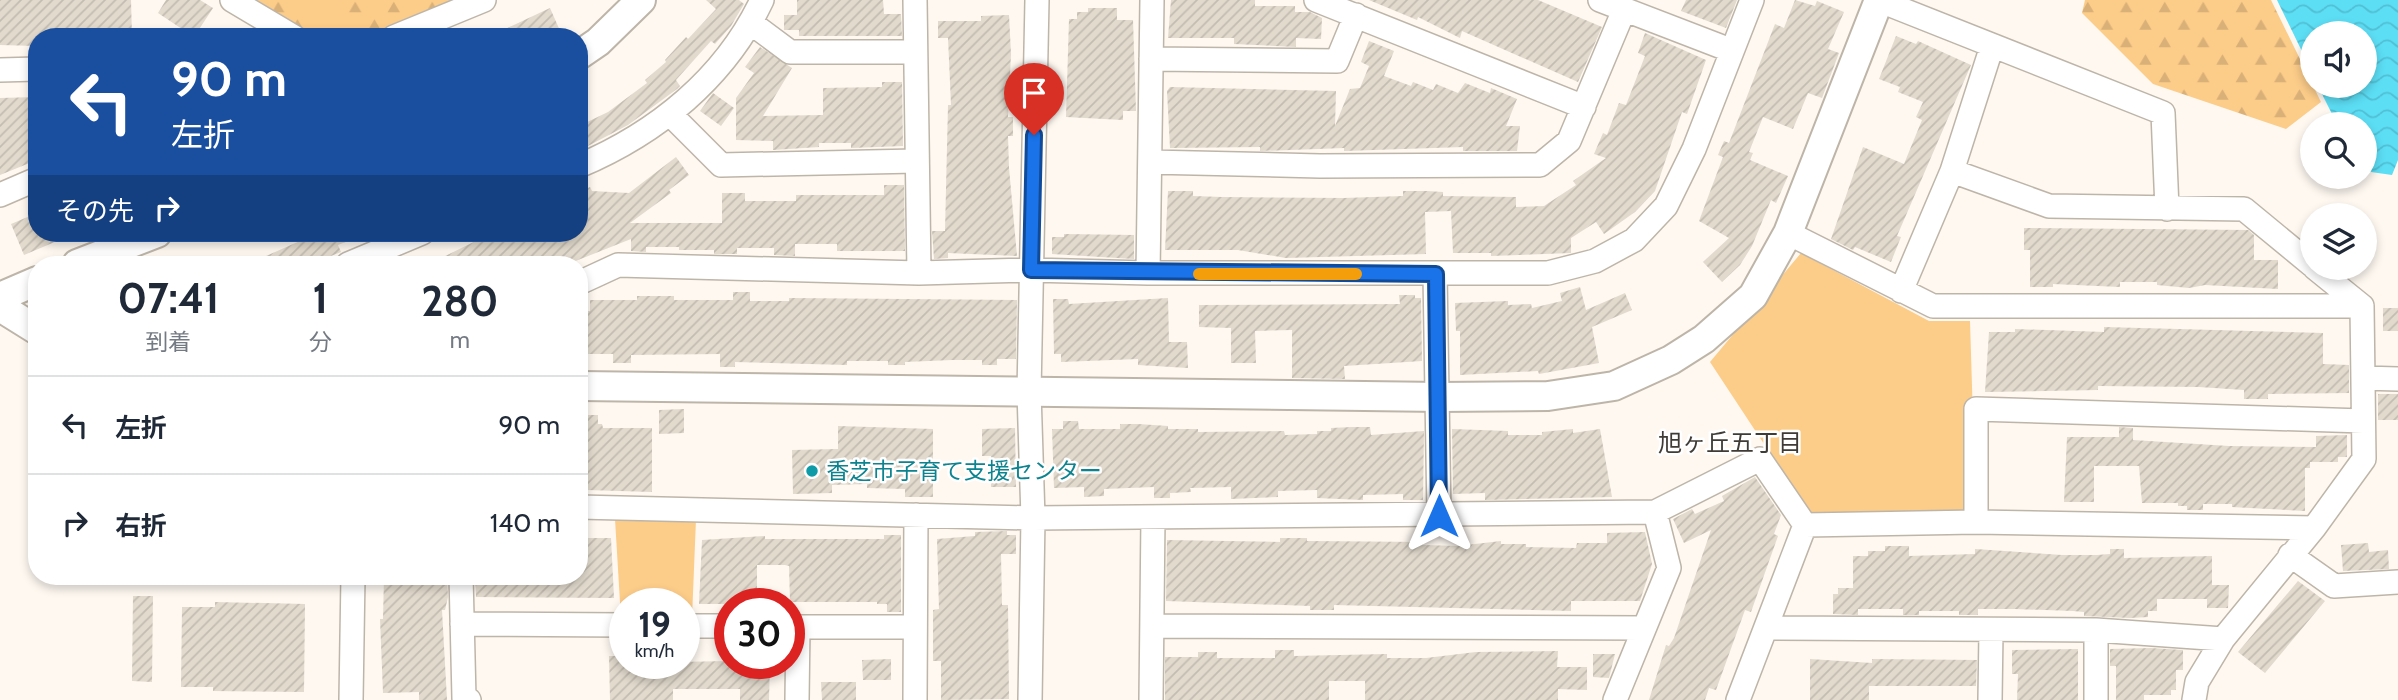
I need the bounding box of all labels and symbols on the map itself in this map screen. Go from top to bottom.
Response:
pin [1004,63,1064,135]
district label: 旭ヶ丘五丁目 [1658,428,1802,457]
place label: 香芝市子育て支援センター [826,457,1102,485]
marker: 香芝市子育て支援センター [804,463,820,479]
position arrow [1402,479,1476,553]
speed limit sign: 30 [714,588,805,679]

